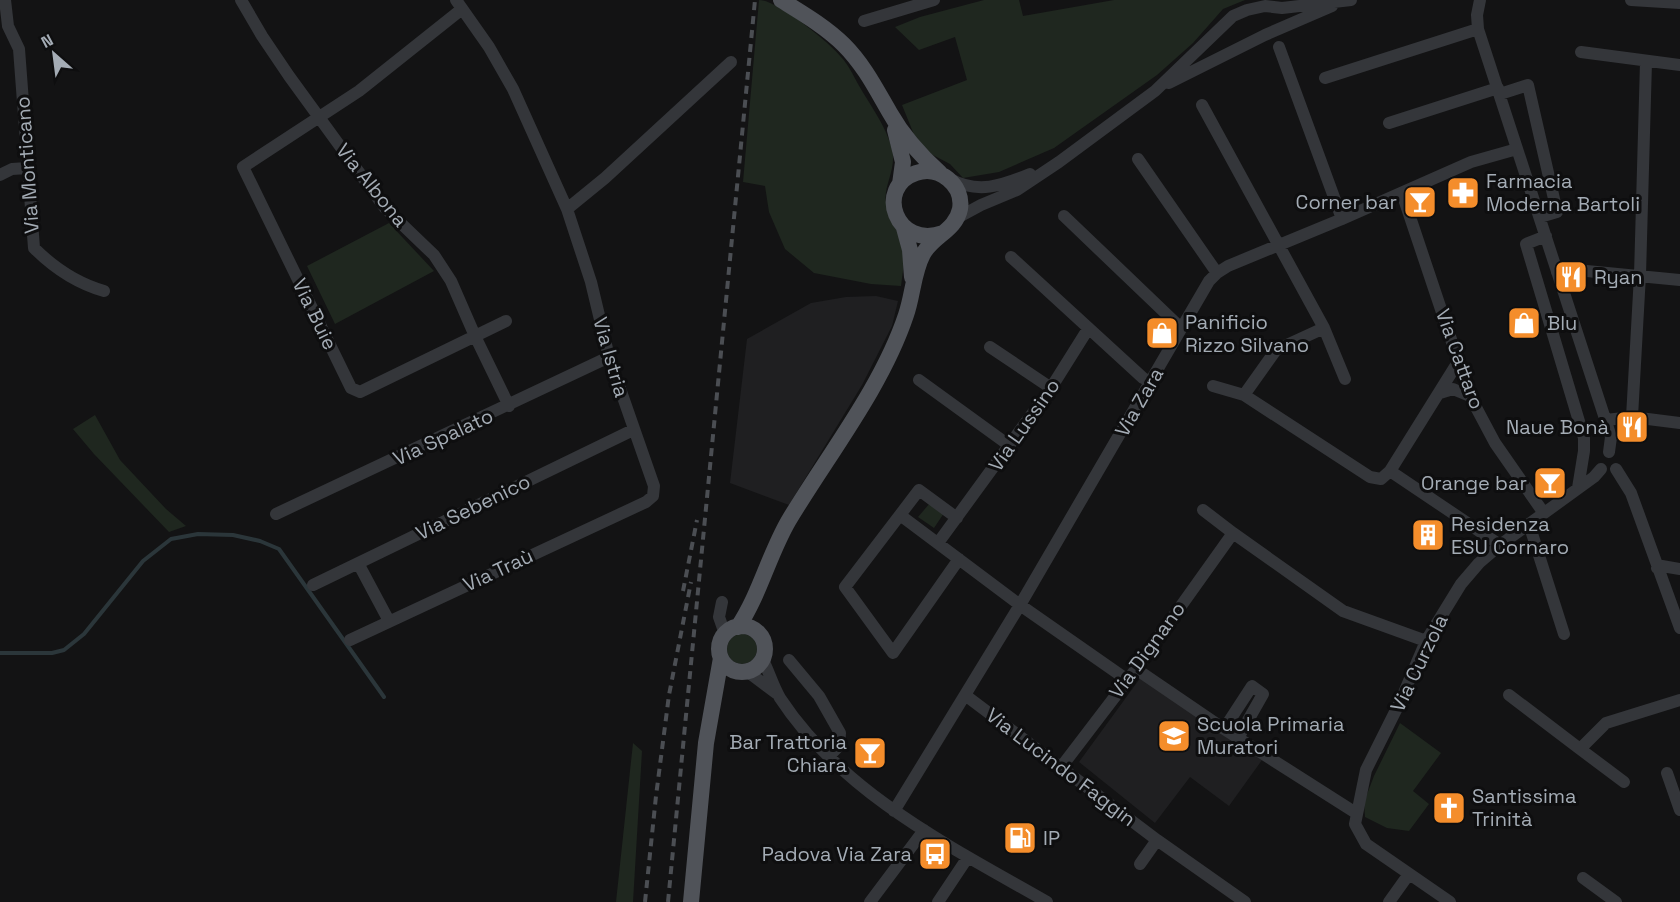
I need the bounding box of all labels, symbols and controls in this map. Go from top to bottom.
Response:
north arrow [24,24,84,84]
text: N [38,29,57,53]
street label: Via Monticano [9,95,45,235]
street label: Via Albona [330,138,414,232]
place label: Farmacia Moderna Bartoli [1486,168,1640,217]
pharmacy icon: Farmacia Moderna Bartoli [1445,175,1481,211]
bar icon: Corner bar [1402,184,1438,220]
place label: Corner bar [1296,189,1397,215]
restaurant icon: Ryan [1553,259,1589,295]
place label: Ryan [1594,264,1643,290]
street label: Via Buie [287,274,343,354]
street label: Via Cattaro [1430,305,1490,413]
shop icon: Blu [1506,305,1542,341]
place label: Panificio Rizzo Silvano [1185,309,1309,358]
place label: Blu [1547,310,1577,336]
street label: Via Istria [587,314,635,400]
shop icon: Panificio Rizzo Silvano [1144,315,1180,351]
street label: Via Zara [1109,363,1169,441]
street label: Via Lussino [982,373,1066,477]
street label: Via Spalato [389,402,497,472]
restaurant icon: Naue Bonà [1614,409,1650,445]
place label: Naue Bonà [1506,414,1609,440]
bar icon: Orange bar [1532,465,1568,501]
street label: Via Sebenico [411,468,535,546]
place label: Orange bar [1421,470,1527,496]
place label: Residenza ESU Cornaro [1451,511,1569,560]
building icon: Residenza ESU Cornaro [1410,517,1446,553]
street label: Via Traù [459,543,537,597]
street label: Via Dignano [1103,597,1191,703]
street label: Via Curzola [1384,610,1454,716]
street label: Via Lucindo Faggin [981,702,1141,832]
place label: Scuola Primaria Muratori [1197,711,1344,760]
school or university icon: Scuola Primaria Muratori [1156,718,1192,754]
place label: Bar Trattoria Chiara [729,729,847,778]
bar icon: Bar Trattoria Chiara [852,735,888,771]
place label: Santissima Trinità [1472,783,1577,832]
church icon: Santissima Trinità [1431,790,1467,826]
fuel station icon: IP [1002,820,1038,856]
place label: IP [1043,825,1060,851]
bus stop icon: Padova Via Zara [917,836,953,872]
place label: Padova Via Zara [762,841,912,867]

